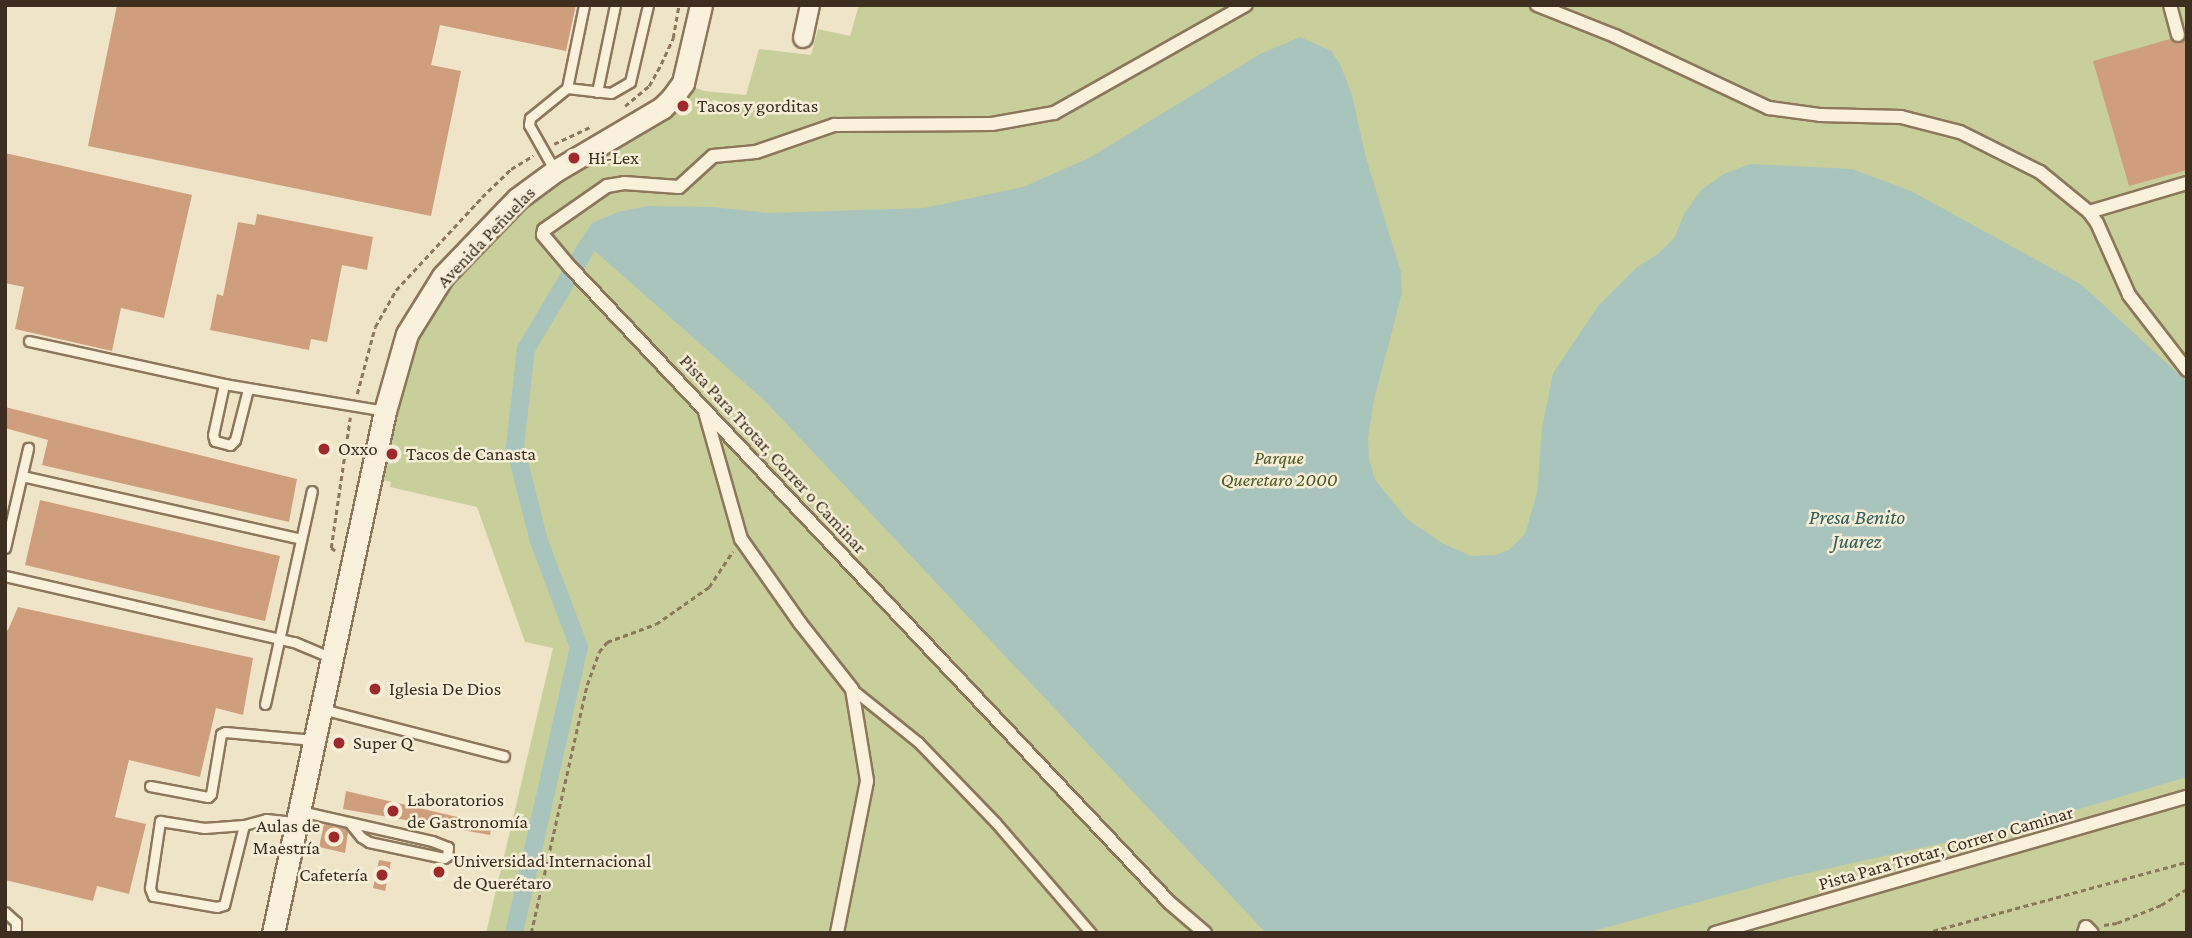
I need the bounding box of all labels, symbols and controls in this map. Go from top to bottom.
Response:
place label: Tacos y gorditas [697,95,818,117]
marker: Tacos y gorditas [675,98,691,114]
place label: Hi-Lex [588,147,639,169]
marker: Hi-Lex [566,150,582,166]
street label: Avenida Peñuelas [432,182,540,292]
street label: Pista Para Trotar, Correr o Caminar [675,350,871,558]
place label: Oxxo [338,438,378,460]
marker: Oxxo [316,441,332,457]
place label: Tacos de Canasta [406,443,536,465]
marker: Tacos de Canasta [384,446,400,462]
park label: Parque Queretaro 2000 [1221,447,1337,491]
water label: Presa Benito Juarez [1809,504,1905,554]
place label: Iglesia De Dios [389,678,501,700]
marker: Iglesia De Dios [367,681,383,697]
place label: Super Q [353,732,413,754]
marker: Super Q [331,735,347,751]
place label: Laboratorios de Gastronomía [407,789,528,833]
street label: Pista Para Trotar, Correr o Caminar [1816,801,2076,895]
marker: Laboratorios de Gastronomía [385,803,401,819]
place label: Aulas de Maestría [253,815,320,859]
marker: Aulas de Maestría [326,829,342,845]
place label: Universidad Internacional de Querétaro [453,850,651,894]
place label: Cafetería [299,864,368,886]
marker: Universidad Internacional de Querétaro [431,864,447,880]
marker: Cafetería [374,867,390,883]

